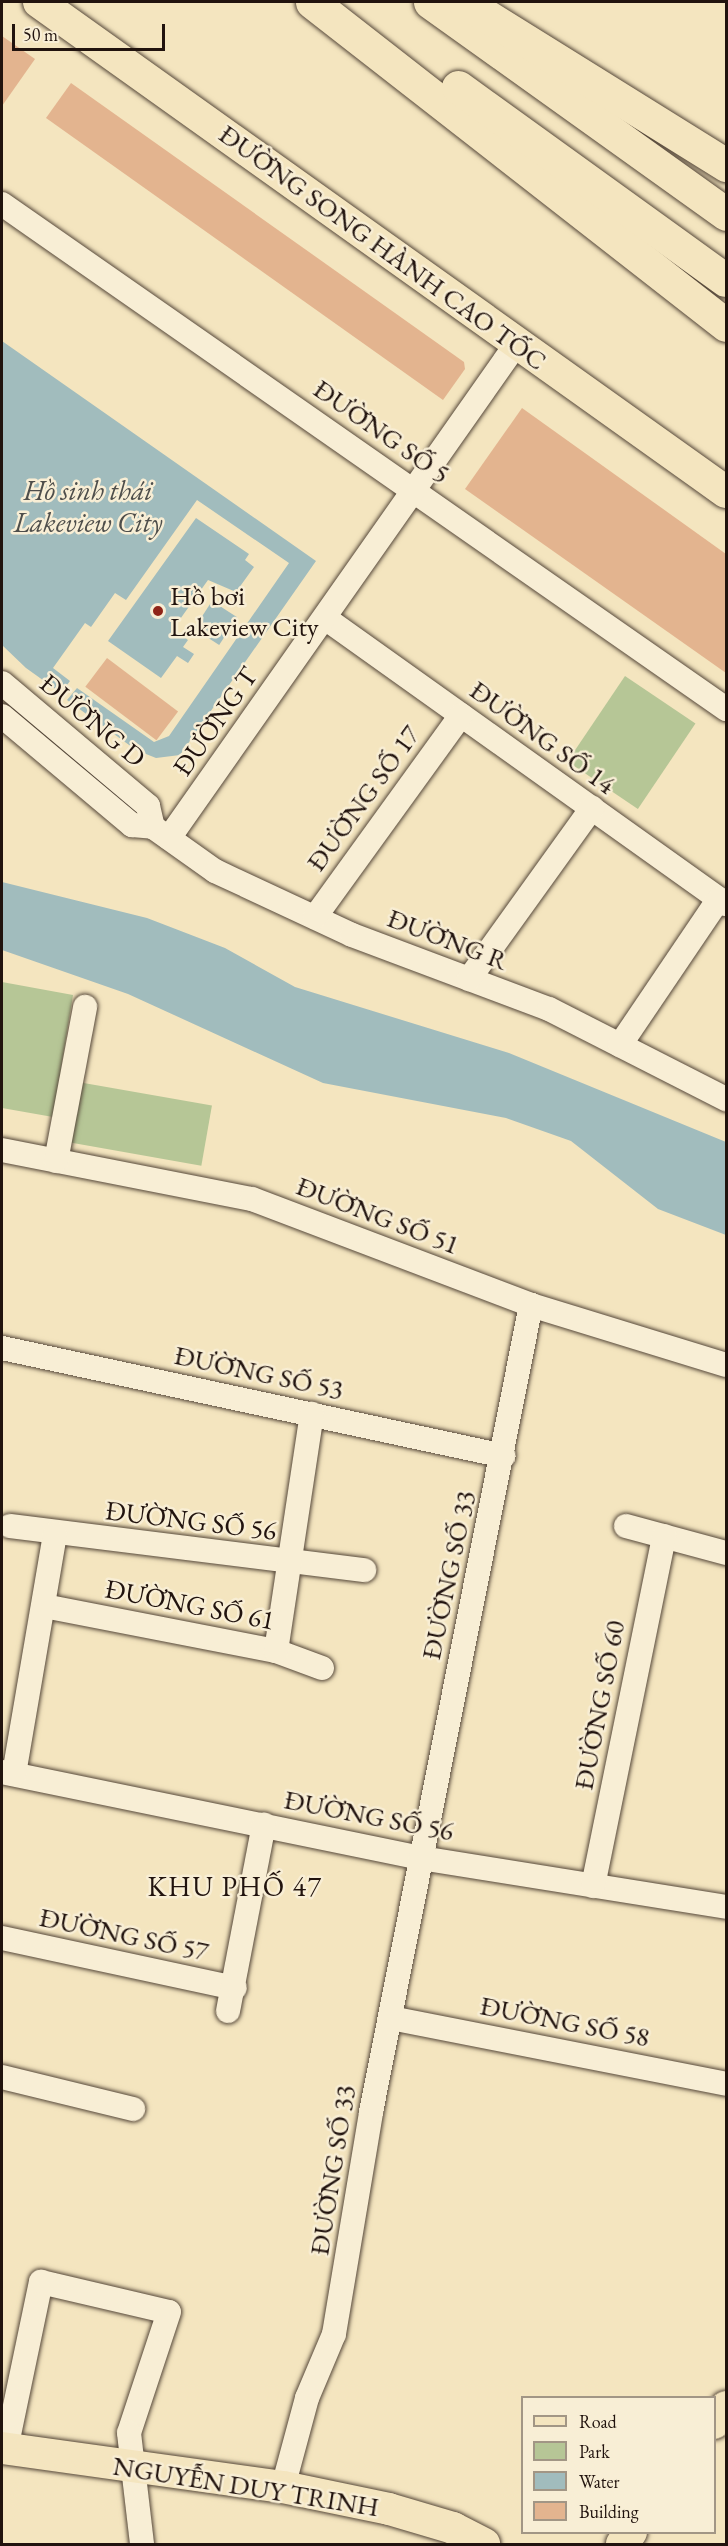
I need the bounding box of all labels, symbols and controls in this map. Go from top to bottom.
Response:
scale bar [15,12,168,50]
text: 50 m [23,23,58,46]
street label: ĐƯỜNG SONG HÀNH CAO TỐC [213,117,553,377]
street label: ĐƯỜNG SỐ 5 [308,372,456,490]
water label: Hồ sinh thái Lakeview City [14,473,162,539]
place label: Hồ bơi Lakeview City [170,579,319,642]
marker: Hồ bơi Lakeview City [151,604,165,618]
street label: ĐƯỜNG T [166,660,264,782]
street label: ĐƯỜNG D [34,667,152,773]
street label: ĐƯỜNG SỐ 14 [464,673,622,801]
street label: ĐƯỜNG SỐ 17 [299,719,427,877]
street label: ĐƯỜNG R [383,901,513,977]
street label: ĐƯỜNG SỐ 51 [292,1169,464,1261]
street label: ĐƯỜNG SỐ 53 [172,1338,346,1406]
street label: ĐƯỜNG SỐ 33 [414,1488,482,1662]
street label: ĐƯỜNG SỐ 56 [104,1493,278,1547]
street label: ĐƯỜNG SỐ 61 [103,1572,277,1636]
street label: ĐƯỜNG SỐ 60 [567,1618,631,1792]
street label: ĐƯỜNG SỐ 56 [282,1783,456,1847]
district label: KHU PHỐ 47 [148,1869,322,1903]
street label: ĐƯỜNG SỐ 57 [37,1900,211,1968]
street label: ĐƯỜNG SỐ 58 [478,1989,652,2053]
street label: ĐƯỜNG SỐ 33 [303,2083,361,2257]
legend [521,2396,716,2534]
text: Road [579,2410,617,2433]
text: Park [579,2440,610,2463]
street label: NGUYỄN DUY TRINH [111,2449,381,2523]
text: Water [579,2470,620,2493]
text: Building [579,2500,639,2523]

